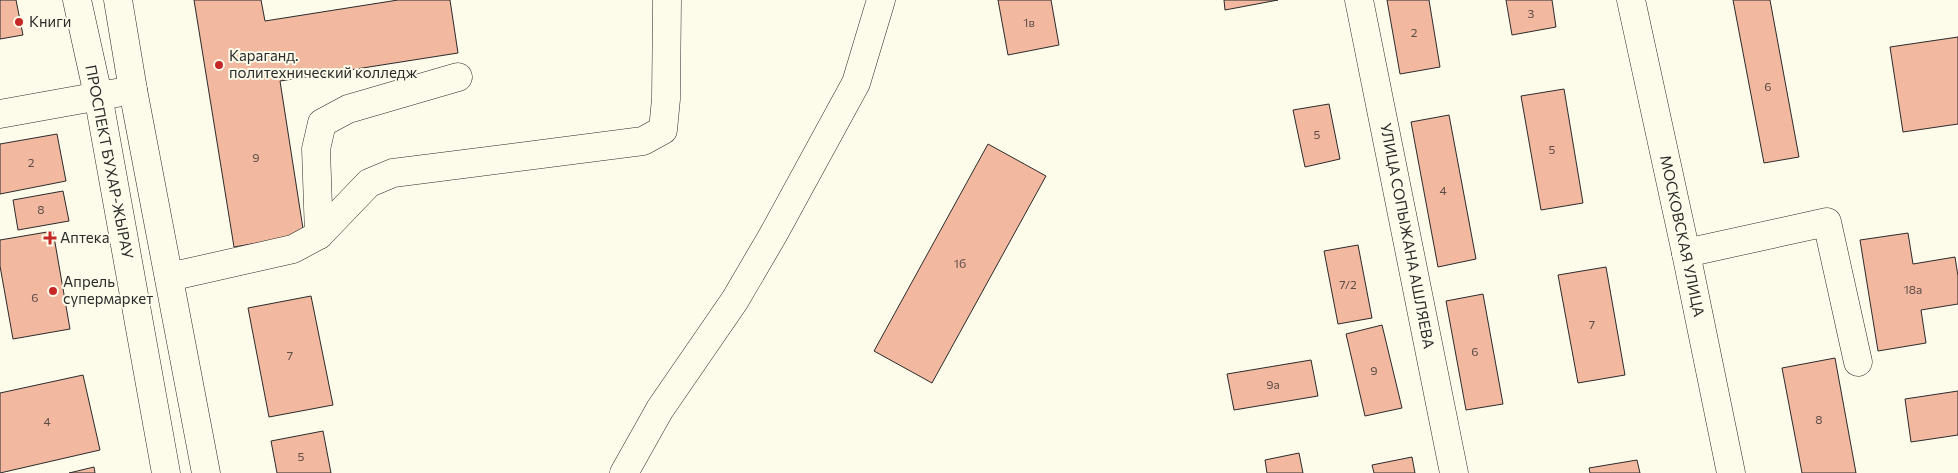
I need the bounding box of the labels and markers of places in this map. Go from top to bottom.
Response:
place label: Книги [29,12,71,30]
marker: Книги [13,16,25,28]
place label: Караганд. политехнический колледж [229,46,418,81]
marker: Караганд. политехнический колледж [213,59,225,71]
place label: Аптека [60,228,110,246]
marker: Аптека [44,232,56,244]
place label: Апрель супермаркет [63,272,153,307]
marker: Апрель супермаркет [47,285,59,297]

